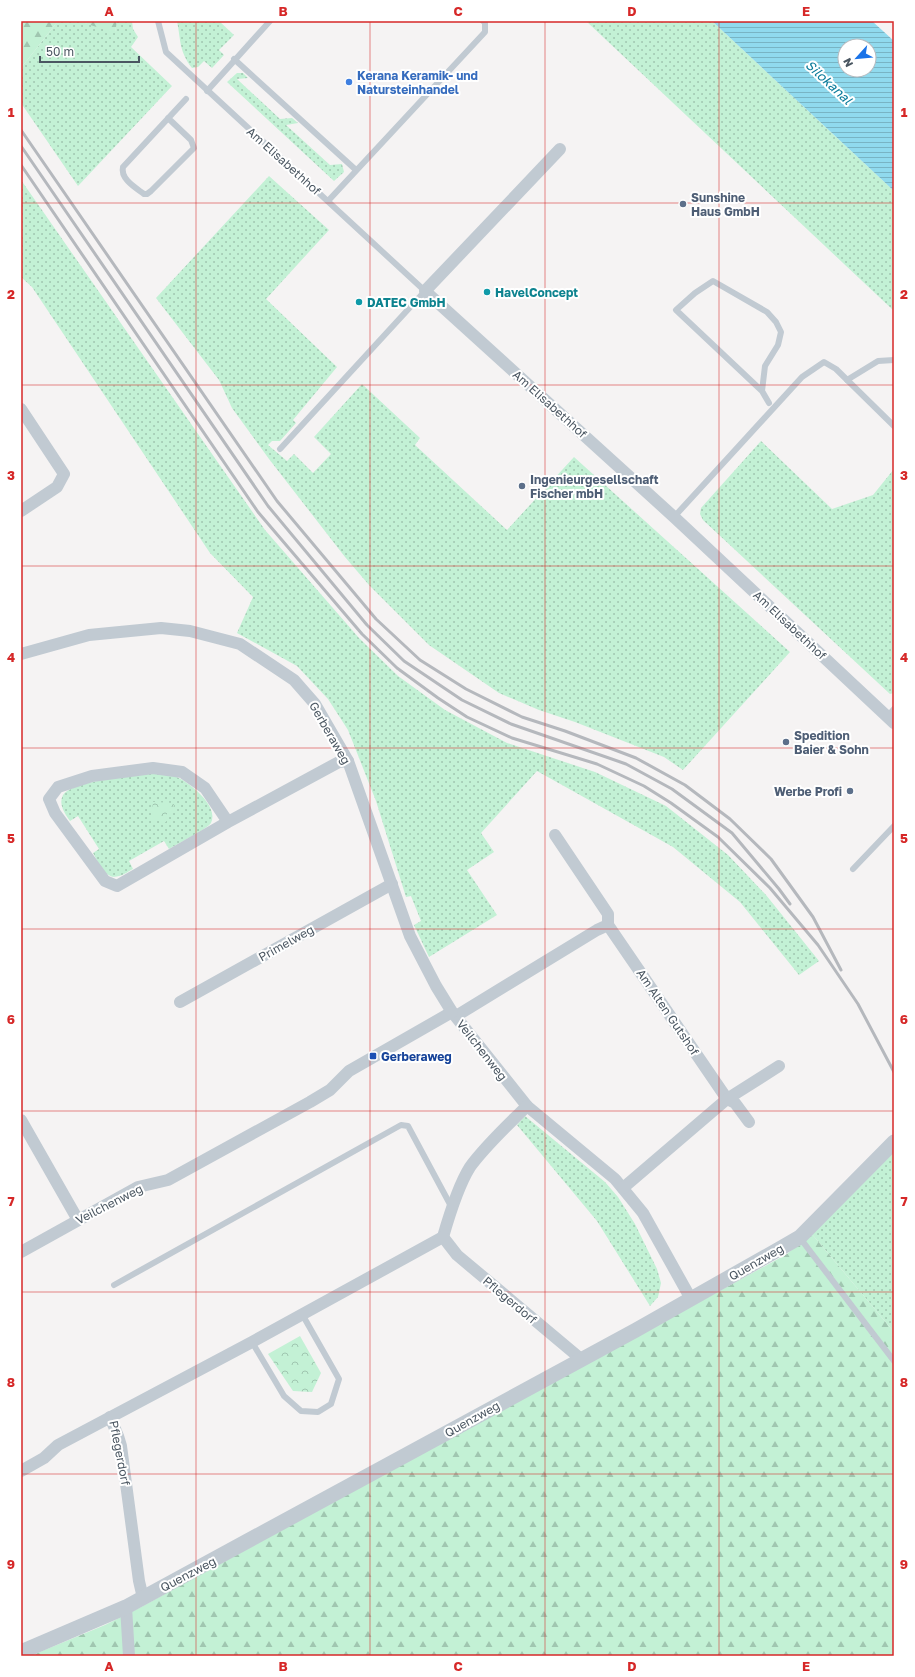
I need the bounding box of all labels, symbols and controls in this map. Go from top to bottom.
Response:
text: A [104,3,114,19]
text: B [278,3,288,19]
text: C [453,3,463,19]
text: D [627,3,637,19]
text: E [802,3,810,19]
scale bar [40,38,139,64]
north arrow [837,38,877,78]
text: 50 m [46,44,74,59]
water label: Silokanal [802,56,856,108]
text: N [840,56,855,69]
place label: Kerana Keramik- und Natursteinhandel [357,68,478,97]
marker: Kerana Keramik- und Natursteinhandel [344,77,354,87]
text: 1 [8,104,15,120]
text: 1 [901,104,908,120]
street label: Am Elisabethhof [244,124,325,199]
place label: Sunshine Haus GmbH [691,190,760,219]
marker: Sunshine Haus GmbH [678,199,688,209]
place label: HavelConcept [495,285,578,300]
text: 2 [7,286,15,302]
text: 2 [900,286,908,302]
marker: HavelConcept [482,287,492,297]
place label: DATEC GmbH [367,295,446,310]
marker: DATEC GmbH [354,297,364,307]
street label: Am Elisabethhof [510,367,591,442]
text: 3 [7,467,15,483]
text: 3 [900,467,908,483]
place label: Ingenieurgesellschaft Fischer mbH [530,472,659,501]
marker: Ingenieurgesellschaft Fischer mbH [517,481,527,491]
street label: Am Elisabethhof [750,587,830,663]
text: 4 [7,649,15,665]
text: 4 [900,649,908,665]
street label: Gerberaweg [306,699,354,767]
place label: Spedition Baier & Sohn [794,728,869,757]
marker: Spedition Baier & Sohn [781,737,791,747]
place label: Werbe Profi [774,784,842,799]
marker: Werbe Profi [845,786,855,796]
text: 5 [7,830,15,846]
text: 5 [900,830,908,846]
street label: Primelweg [256,922,316,964]
street label: Am Alten Gutshof [634,966,703,1059]
text: 6 [7,1011,15,1027]
text: 6 [900,1011,908,1027]
street label: Veilchenweg [454,1017,510,1083]
place label: Gerberaweg [381,1049,452,1064]
marker: Gerberaweg [368,1051,378,1061]
street label: Veilchenweg [73,1181,145,1227]
text: 7 [7,1193,15,1209]
text: 7 [900,1193,908,1209]
street label: Quenzweg [726,1240,786,1284]
street label: Pflegerdorf [480,1273,541,1327]
text: 8 [7,1374,15,1390]
text: 8 [900,1374,908,1390]
street label: Quenzweg [442,1398,502,1440]
street label: Pflegerdorf [106,1419,134,1487]
street label: Quenzweg [158,1553,218,1595]
text: 9 [7,1556,15,1572]
text: 9 [900,1556,908,1572]
text: A [104,1658,114,1674]
text: B [278,1658,288,1674]
text: C [453,1658,463,1674]
text: D [627,1658,637,1674]
text: E [802,1658,810,1674]

